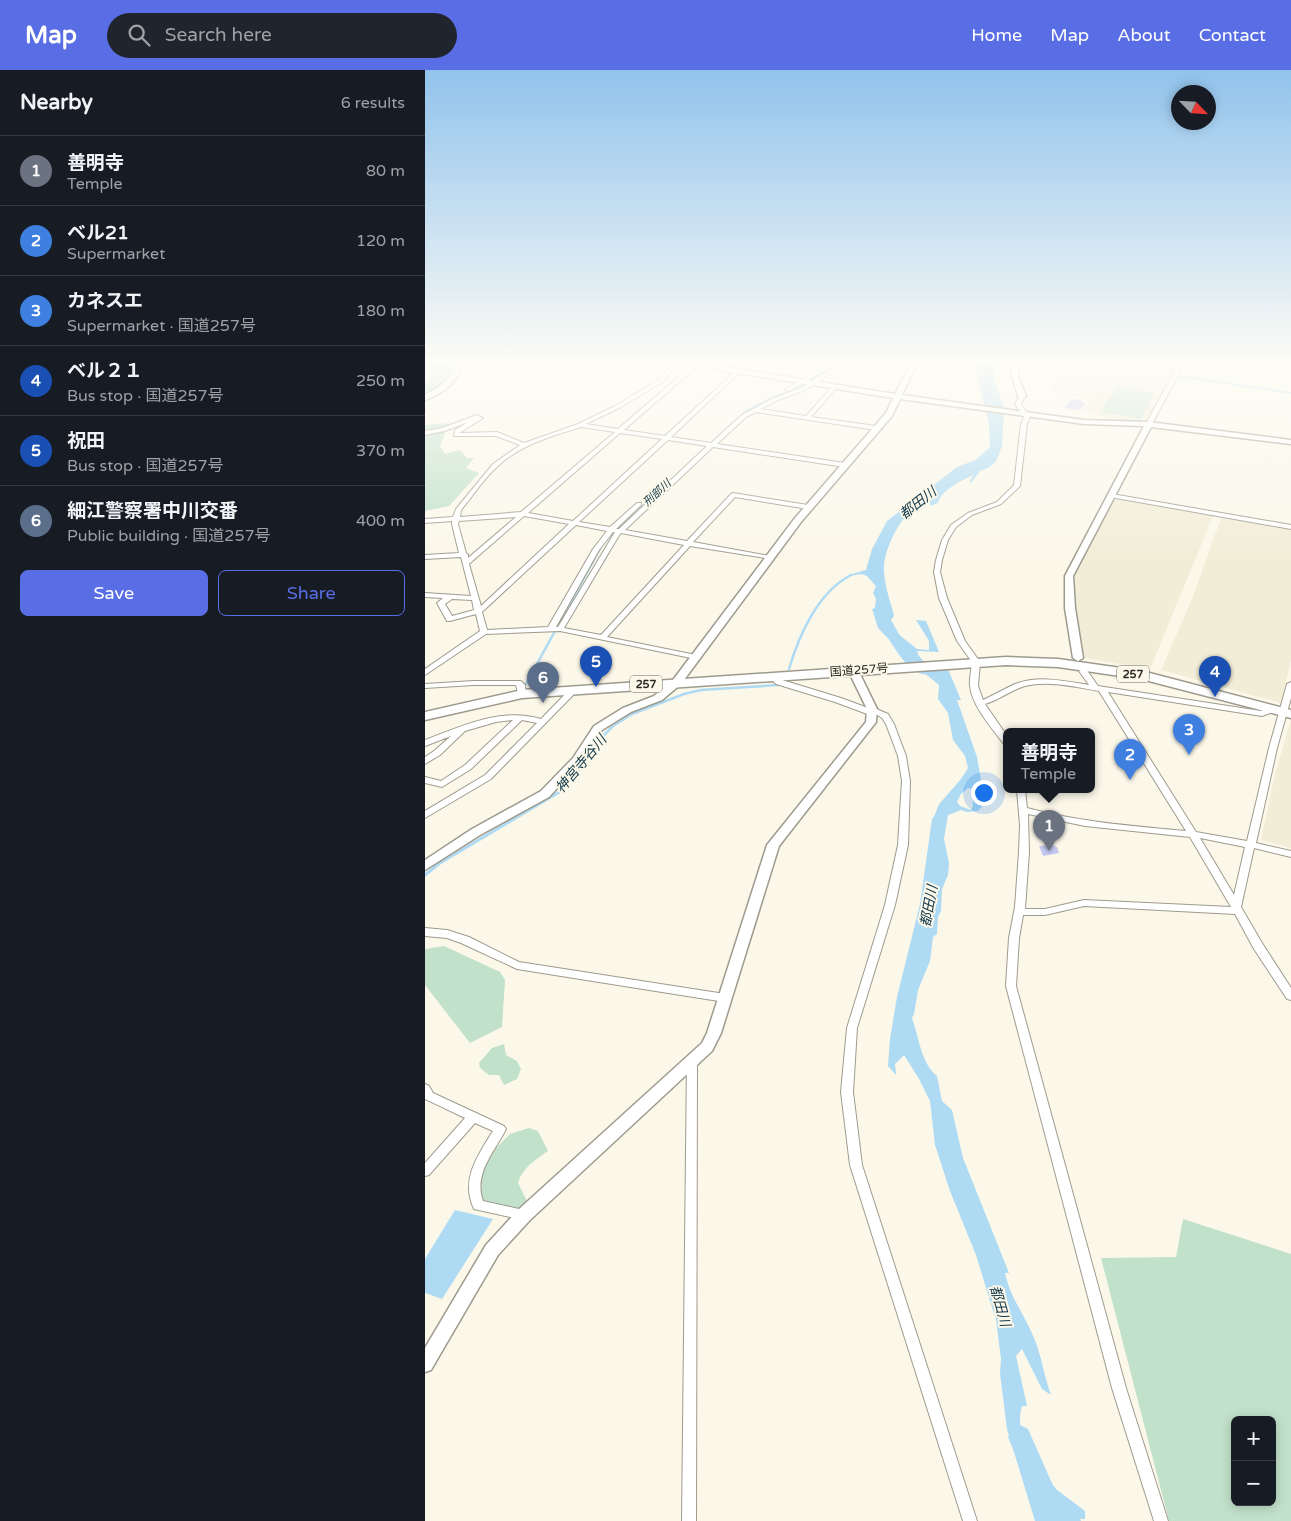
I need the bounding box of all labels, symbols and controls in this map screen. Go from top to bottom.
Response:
search box [107,13,457,58]
text: Map [25,21,77,50]
icon: search [125,21,153,49]
text: Search here [165,24,272,46]
text: Home [971,24,1022,46]
text: Map [1050,24,1089,46]
text: About [1117,24,1171,46]
text: Contact [1199,24,1266,46]
north arrow [1171,85,1216,130]
text: Nearby [20,90,93,115]
text: 6 results [341,93,405,113]
text: 善明寺 [67,152,124,174]
text: 1 [31,161,41,181]
text: 80 m [366,161,405,181]
text: Temple [67,174,123,194]
text: ベル21 [67,222,129,244]
text: 2 [31,231,41,251]
text: 120 m [356,231,405,251]
text: Supermarket [67,244,165,264]
text: カネスエ [67,290,143,312]
text: 3 [31,301,41,321]
text: 180 m [356,301,405,321]
text: Supermarket · 国道257号 [67,316,256,336]
text: ベル２１ [67,360,143,382]
text: 4 [31,371,41,391]
text: 250 m [356,371,405,391]
text: Bus stop · 国道257号 [67,386,224,406]
text: 祝田 [67,430,105,452]
text: 5 [31,441,41,461]
text: 370 m [356,441,405,461]
text: Bus stop · 国道257号 [67,456,224,476]
water label: 刑部川 [640,476,674,509]
water label: 都田川 [896,482,941,523]
text: 細江警察署中川交番 [67,500,238,522]
text: 6 [31,511,41,531]
text: 400 m [356,511,405,531]
text: Public building · 国道257号 [67,526,271,546]
button: Save [20,570,208,616]
button: Share [218,570,405,616]
pin: 5 [580,646,612,687]
pin: 4 [1199,656,1231,697]
street label: 国道257号 [829,661,889,679]
pin: 6 [527,662,559,703]
road number: 257 [1117,666,1149,682]
road number: 257 [630,676,662,692]
pin: 3 [1173,714,1205,755]
popup [1003,728,1095,793]
water label: 神宮寺谷川 [552,730,611,796]
pin: 2 [1114,739,1146,780]
text: 善明寺 [1020,742,1078,764]
text: Temple [1020,764,1076,784]
your location [971,780,997,806]
pin: 1 [1033,810,1065,851]
water label: 都田川 [917,882,941,928]
water label: 都田川 [986,1283,1015,1330]
map controls [1231,1416,1276,1506]
button: + [1231,1416,1276,1461]
button: − [1231,1461,1276,1506]

